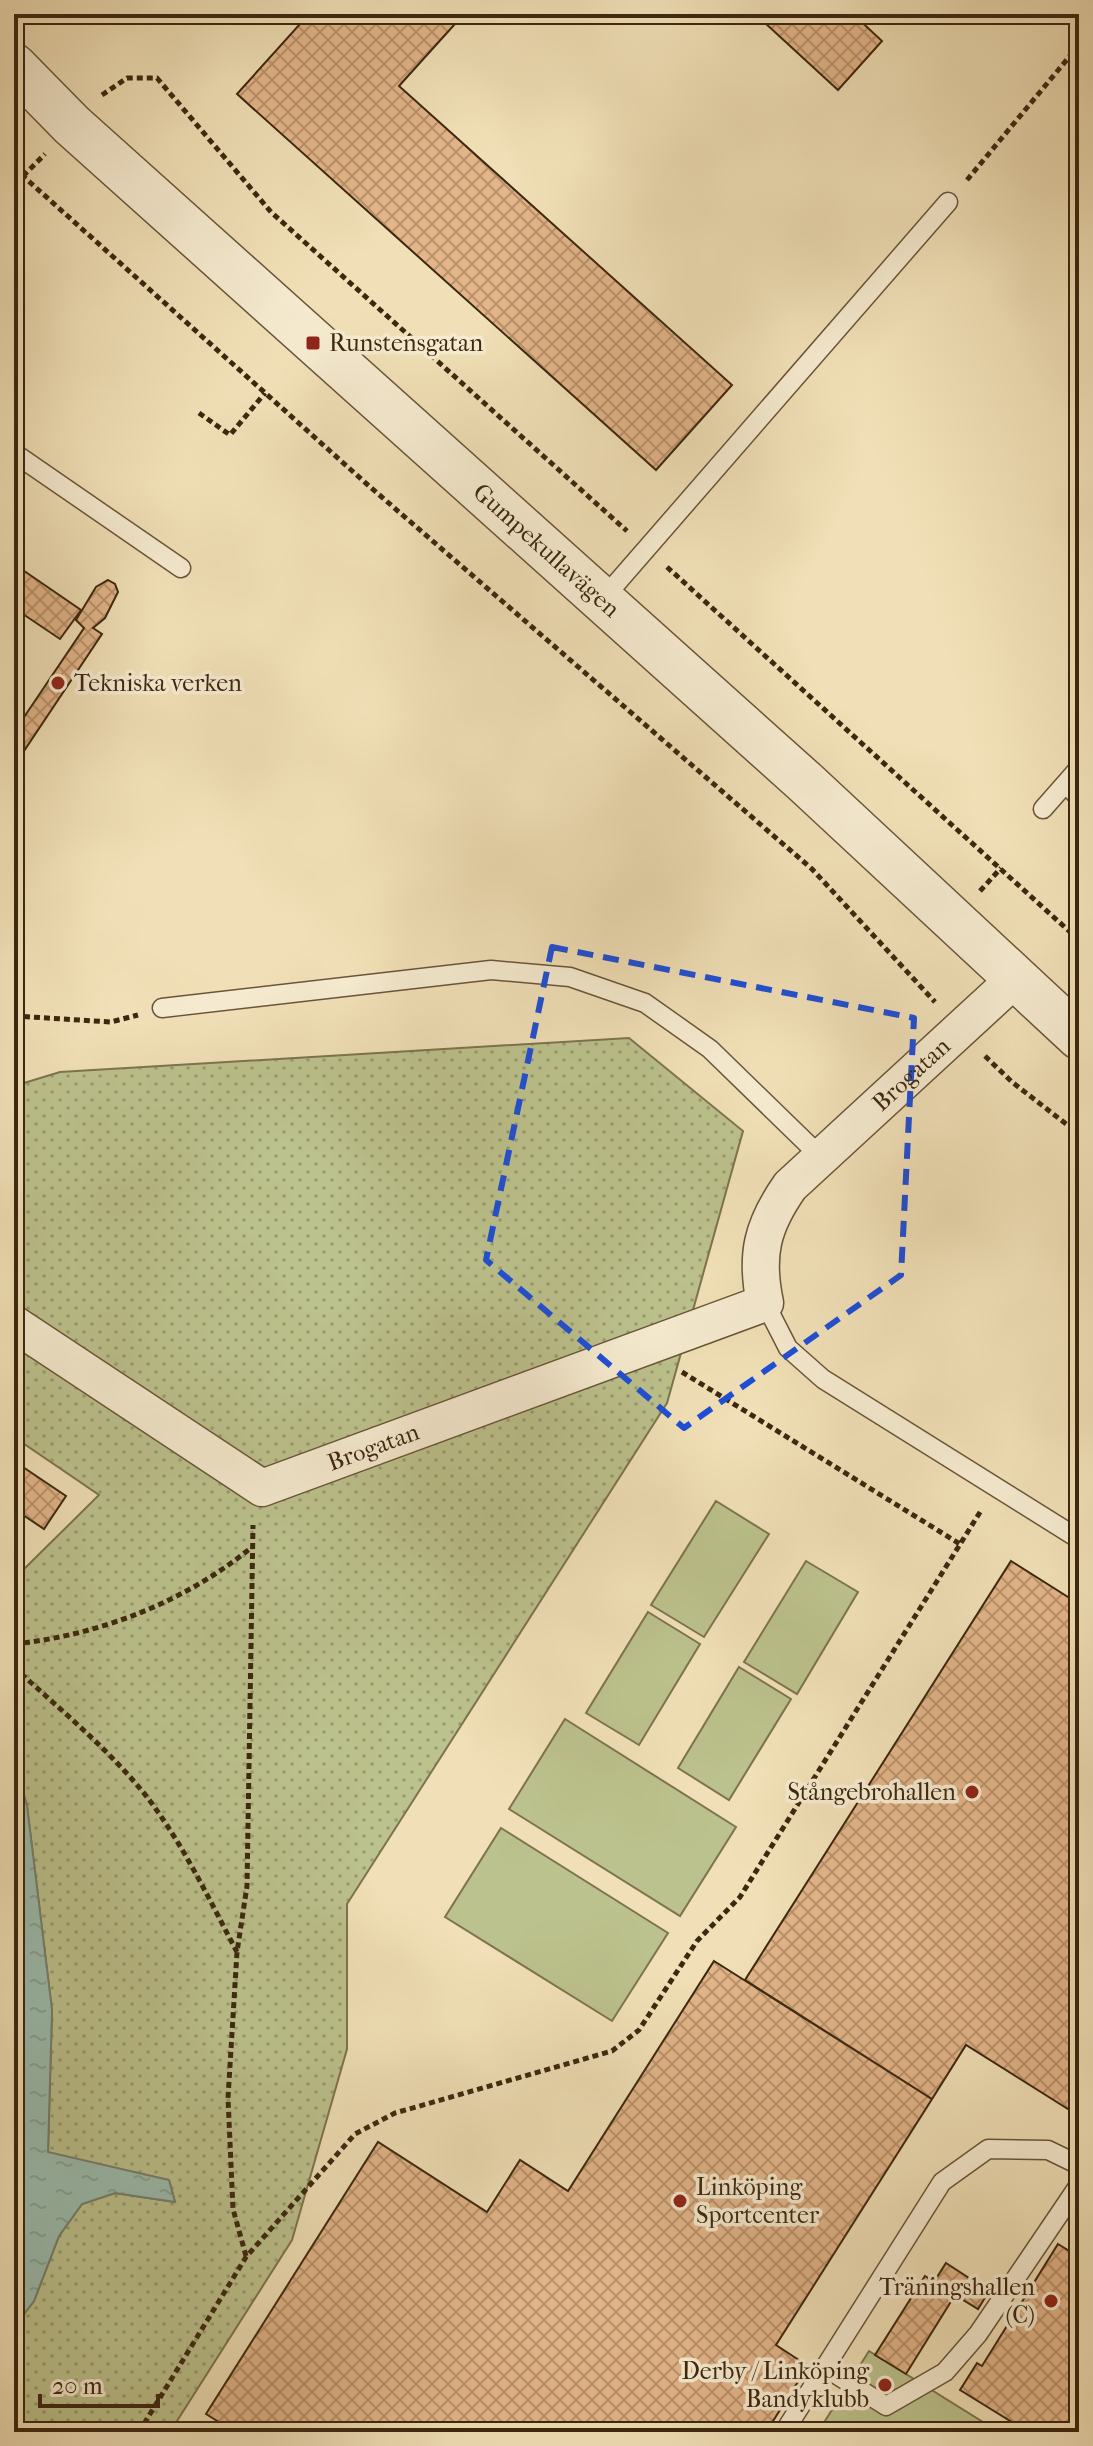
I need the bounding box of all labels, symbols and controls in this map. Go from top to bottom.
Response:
place label: Runstensgatan [329,329,483,357]
marker: Runstensgatan [304,334,322,352]
street label: Gumpekullavägen [468,478,626,623]
place label: Tekniska verken [74,669,242,697]
marker: Tekniska verken [49,674,67,692]
street label: Brogatan [867,1032,956,1117]
street label: Brogatan [324,1417,423,1477]
place label: Stångebrohallen [787,1778,956,1806]
marker: Stångebrohallen [963,1783,981,1801]
place label: Linköping Sportcenter [696,2173,820,2229]
marker: Linköping Sportcenter [671,2192,689,2210]
place label: Träningshallen (C) [879,2273,1035,2329]
marker: Träningshallen (C) [1042,2292,1060,2310]
place label: Derby / Linköping Bandyklubb [681,2357,870,2413]
scale bar [40,2358,158,2408]
text: 20 m [52,2372,103,2400]
marker: Derby / Linköping Bandyklubb [876,2376,894,2394]

